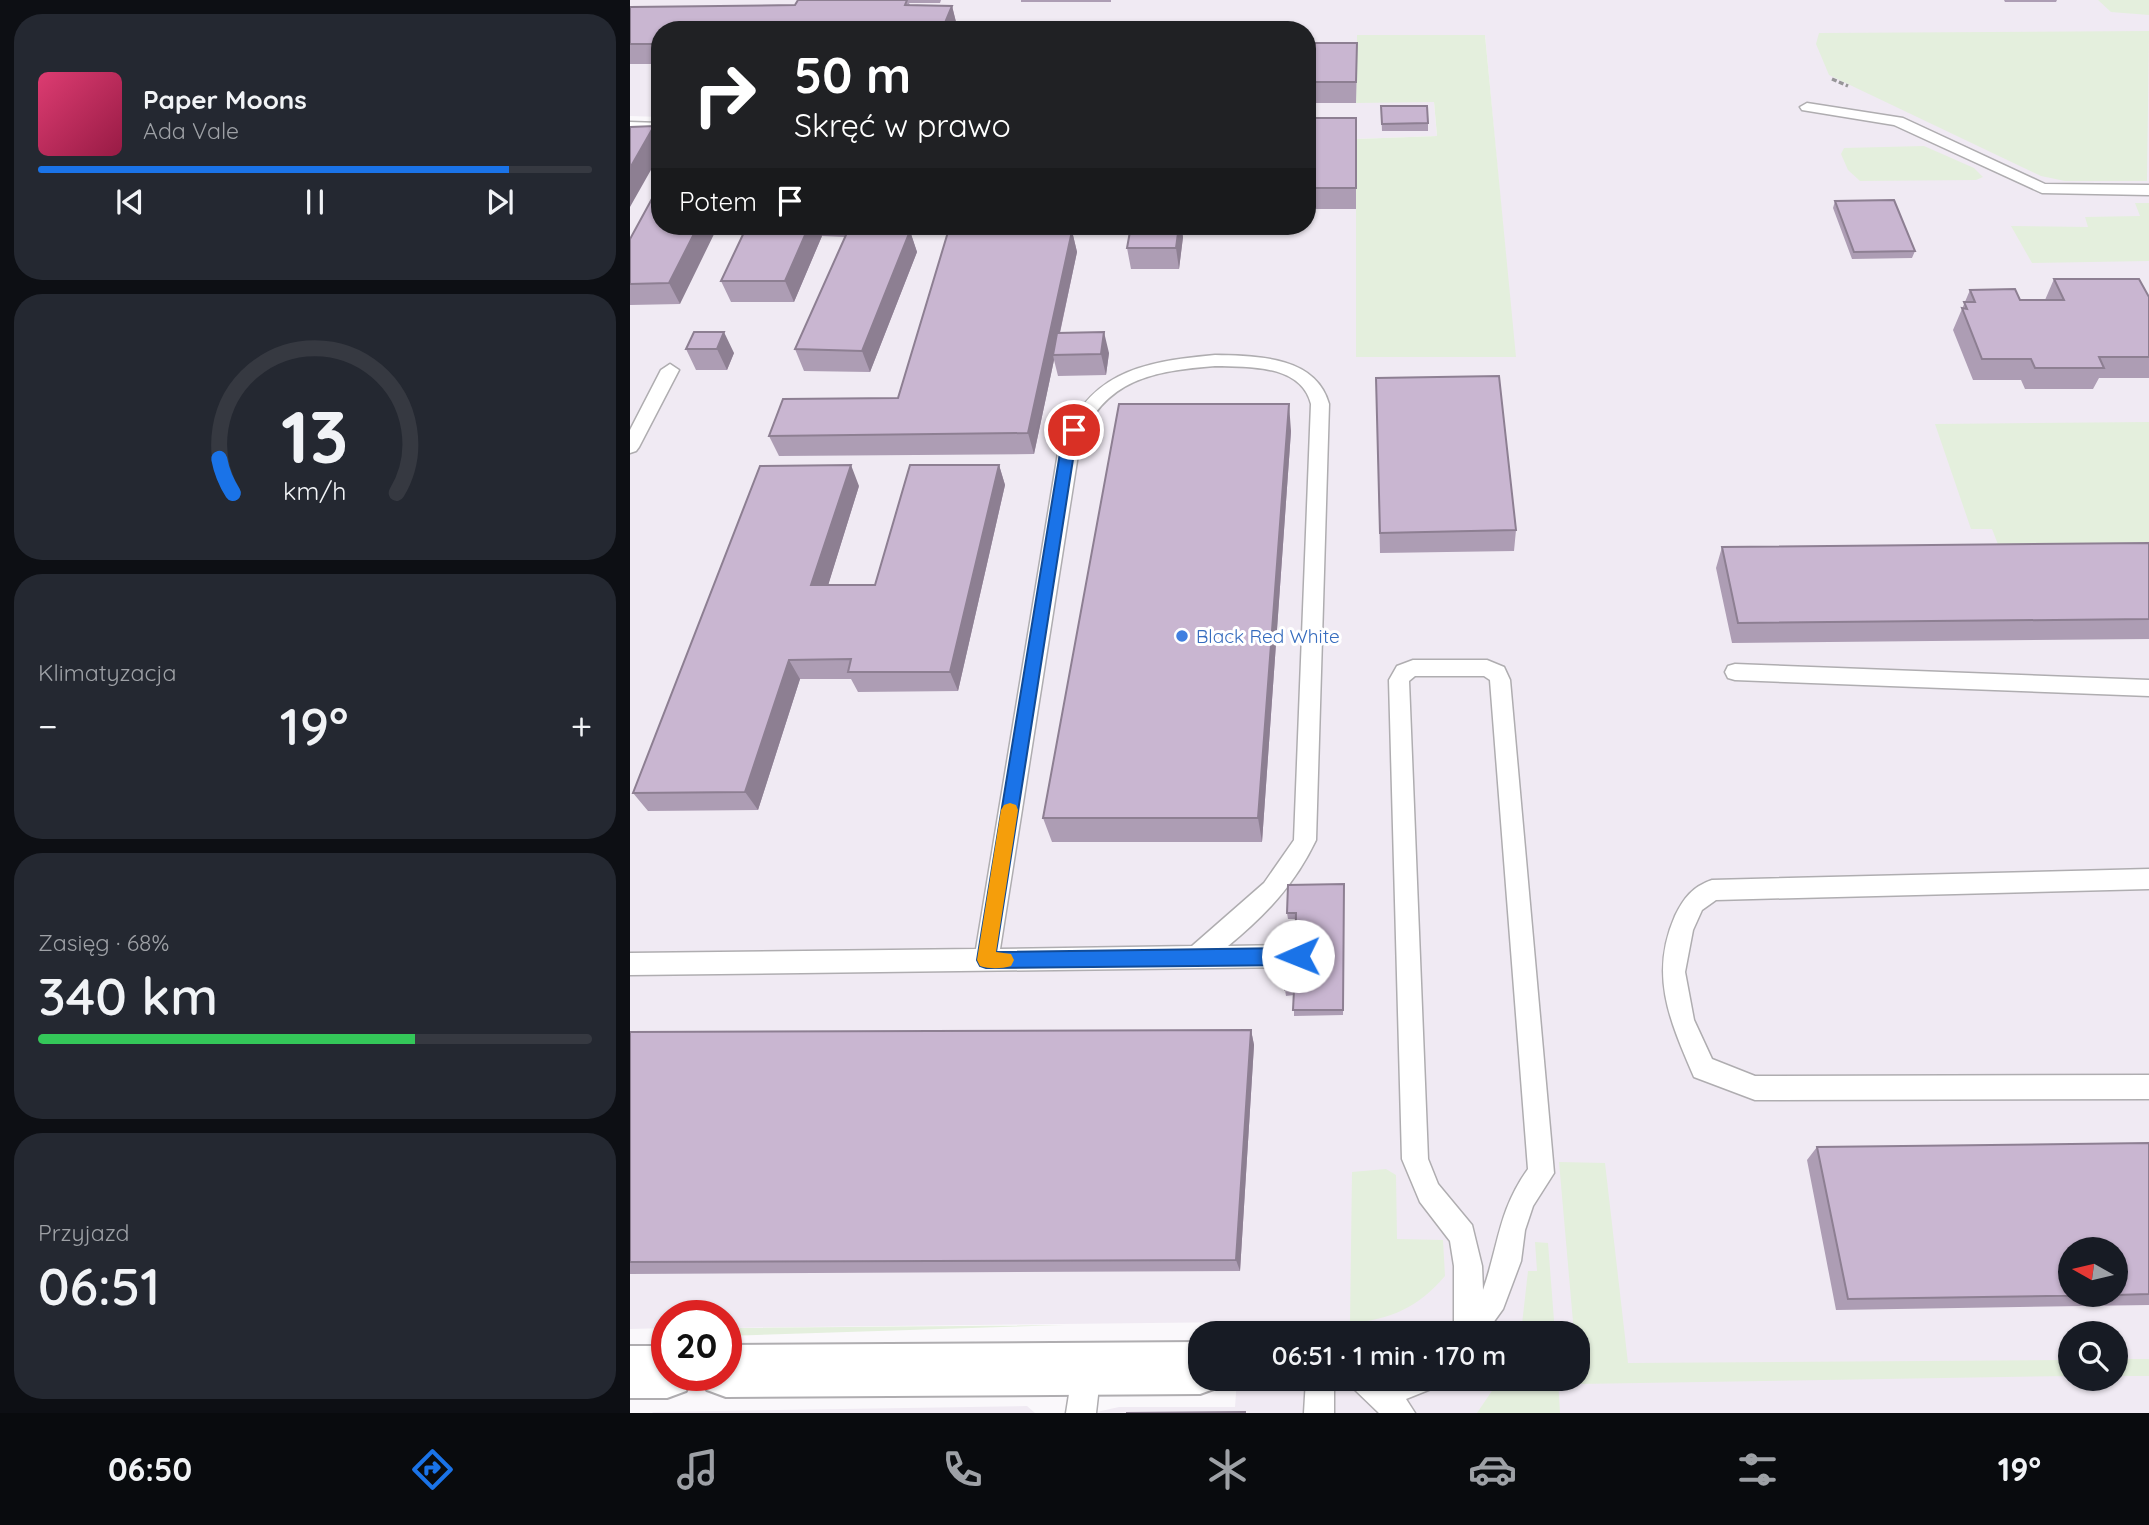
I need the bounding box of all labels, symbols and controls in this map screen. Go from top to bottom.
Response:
text: 50 m [794,44,911,105]
icon: right [679,49,770,140]
text: Paper Moons [143,83,307,116]
text: Skręć w prawo [794,105,1011,145]
text: Ada Vale [143,116,239,145]
icon: arrive [771,182,809,220]
icon: previous [111,183,149,221]
icon: pause [296,183,334,221]
icon: next [481,183,519,221]
text: Potem [679,185,757,218]
text: 13 [281,390,349,481]
pin [1044,400,1104,460]
icon: arrive [1055,411,1093,449]
text: km/h [283,474,347,505]
place label: Black Red White [1196,624,1340,648]
marker: Black Red White [1174,628,1190,644]
text: Klimatyzacja [38,658,177,687]
text: 19° [280,693,349,758]
text: − [38,702,58,750]
text: + [571,702,592,750]
position arrow [1261,919,1335,993]
text: Zasięg · 68% [38,928,169,957]
text: 340 km [38,963,218,1028]
text: Przyjazd [38,1218,130,1247]
north arrow [2058,1237,2128,1307]
map controls [2058,1237,2128,1391]
text: 06:51 [38,1253,160,1318]
speed limit sign: 20 [651,1300,742,1391]
button: search [2058,1321,2128,1391]
text: 06:51 · 1 min · 170 m [1272,1339,1506,1372]
icon: directions [408,1445,457,1494]
icon: music [673,1445,722,1494]
icon: phone [938,1445,987,1494]
icon: climate [1203,1445,1252,1494]
icon: car [1468,1445,1517,1494]
icon: filters [1733,1445,1782,1494]
text: 06:50 [108,1449,192,1489]
text: 19° [1998,1449,2041,1489]

